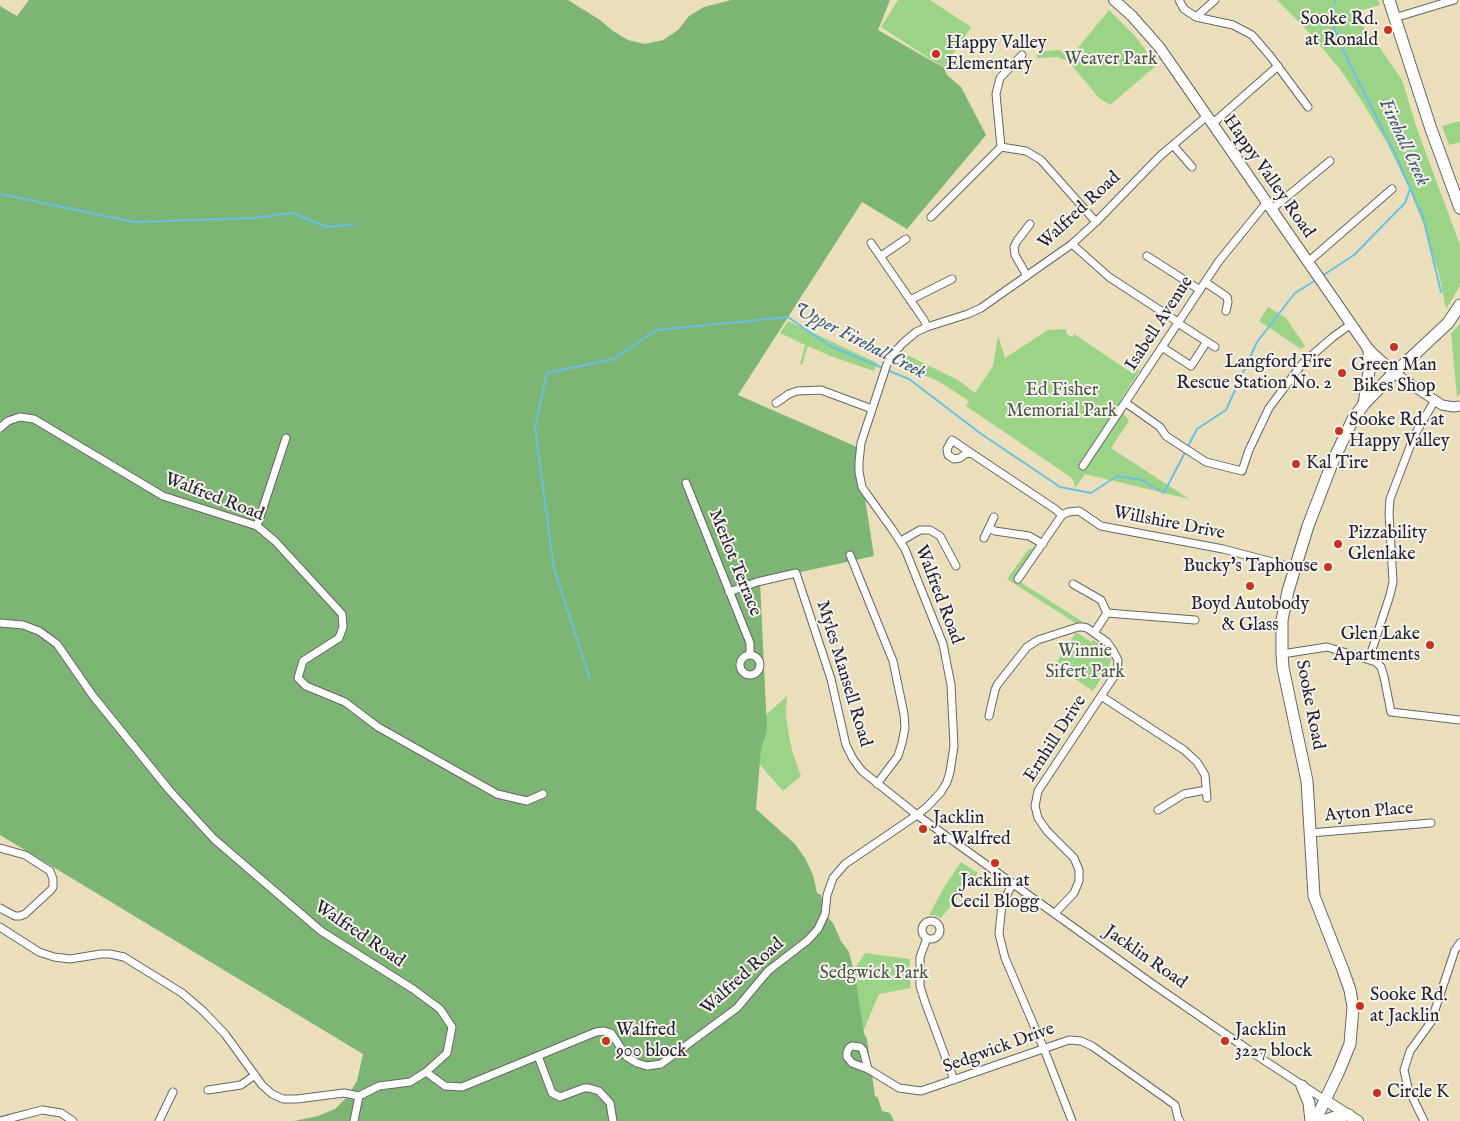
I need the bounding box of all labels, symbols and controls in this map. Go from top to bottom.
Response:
place label: Sooke Rd. at Ronald [1300,9,1378,52]
marker: Sooke Rd. at Ronald [1382,24,1394,36]
place label: Happy Valley Elementary [946,33,1047,76]
marker: Happy Valley Elementary [930,48,942,60]
park label: Weaver Park [1064,49,1158,71]
water label: Firehall Creek [1373,96,1433,190]
street label: Happy Valley Road [1217,111,1319,243]
street label: Walfred Road [1034,168,1126,254]
street label: Isabell Avenue [1121,273,1199,375]
water label: Upper Firehall Creek [789,299,929,385]
marker: Green Man Bikes Shop [1388,341,1400,353]
place label: Langford Fire Rescue Station No. 2 [1176,352,1332,394]
place label: Green Man Bikes Shop [1351,355,1437,398]
marker: Langford Fire Rescue Station No. 2 [1336,367,1348,379]
park label: Ed Fisher Memorial Park [1007,380,1117,422]
place label: Sooke Rd. at Happy Valley [1349,410,1450,452]
marker: Sooke Rd. at Happy Valley [1333,425,1345,437]
place label: Kal Tire [1306,453,1368,475]
marker: Kal Tire [1290,458,1302,470]
street label: Walfred Road [161,469,267,527]
street label: Willshire Drive [1111,503,1227,545]
street label: Merlot Terrace [703,507,765,619]
place label: Pizzability Glenlake [1348,523,1427,566]
marker: Pizzability Glenlake [1332,538,1344,550]
street label: Walfred Road [909,542,967,648]
place label: Bucky's Taphouse [1183,556,1318,578]
marker: Bucky's Taphouse [1322,561,1334,573]
marker: Boyd Autobody & Glass [1244,580,1256,592]
place label: Boyd Autobody & Glass [1191,594,1309,636]
street label: Myles Mansell Road [810,598,876,750]
place label: Glen Lake Apartments [1333,624,1420,666]
marker: Glen Lake Apartments [1424,639,1436,651]
park label: Winnie Sifert Park [1045,641,1125,684]
street label: Sooke Road [1290,658,1328,752]
street label: Ernhill Drive [1020,692,1092,786]
street label: Ayton Place [1324,798,1414,828]
place label: Jacklin at Walfred [933,808,1011,851]
marker: Jacklin at Walfred [917,823,929,835]
marker: Jacklin at Cecil Blogg [989,857,1001,869]
place label: Jacklin at Cecil Blogg [951,871,1039,914]
street label: Walfred Road [310,897,408,973]
street label: Jacklin Road [1100,922,1190,994]
street label: Walfred Road [697,934,789,1020]
park label: Sedgwick Park [819,963,929,985]
place label: Sooke Rd. at Jacklin [1370,985,1448,1028]
marker: Sooke Rd. at Jacklin [1354,1000,1366,1012]
street label: Sedgwick Drive [940,1019,1058,1079]
place label: Walfred 900 block [616,1020,687,1062]
place label: Jacklin 3227 block [1235,1020,1312,1062]
marker: Walfred 900 block [600,1035,612,1047]
marker: Jacklin 3227 block [1219,1035,1231,1047]
place label: Circle K [1387,1082,1449,1104]
marker: Circle K [1371,1087,1383,1099]

